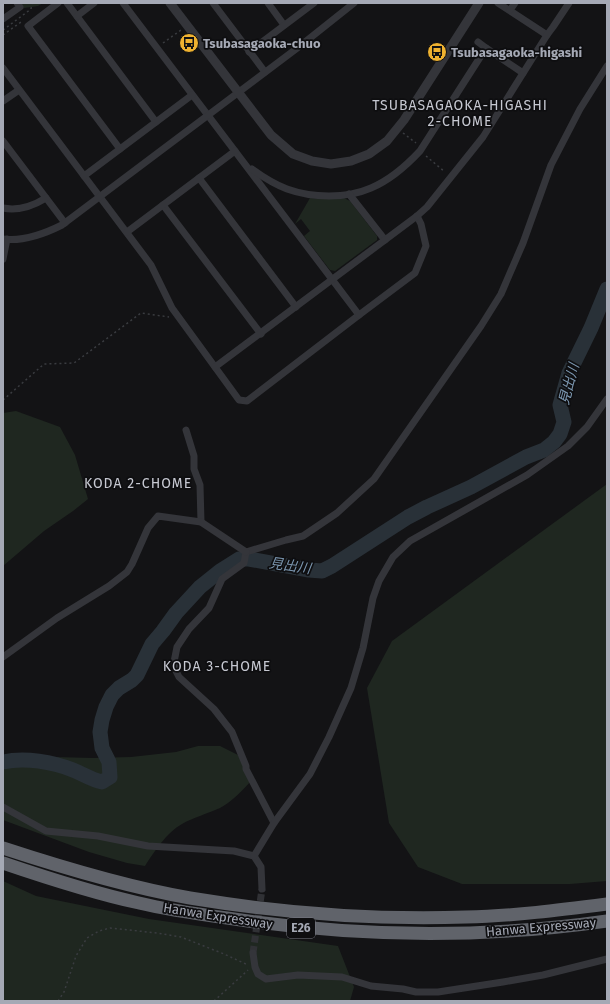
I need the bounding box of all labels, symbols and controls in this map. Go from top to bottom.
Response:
bus stop icon: Tsubasagaoka-chuo [178,32,200,54]
place label: Tsubasagaoka-chuo [203,36,321,51]
bus stop icon: Tsubasagaoka-higashi [426,41,448,63]
place label: Tsubasagaoka-higashi [451,45,583,60]
district label: TSUBASAGAOKA-HIGASHI 2-CHOME [372,97,548,130]
water label: 見出川 [555,360,583,406]
district label: KODA 2-CHOME [84,475,192,492]
water label: 見出川 [268,555,314,578]
district label: KODA 3-CHOME [163,658,271,675]
street label: Hanwa Expressway [162,900,274,932]
street label: Hanwa Expressway [485,915,597,939]
road number: E26 [287,918,315,938]

